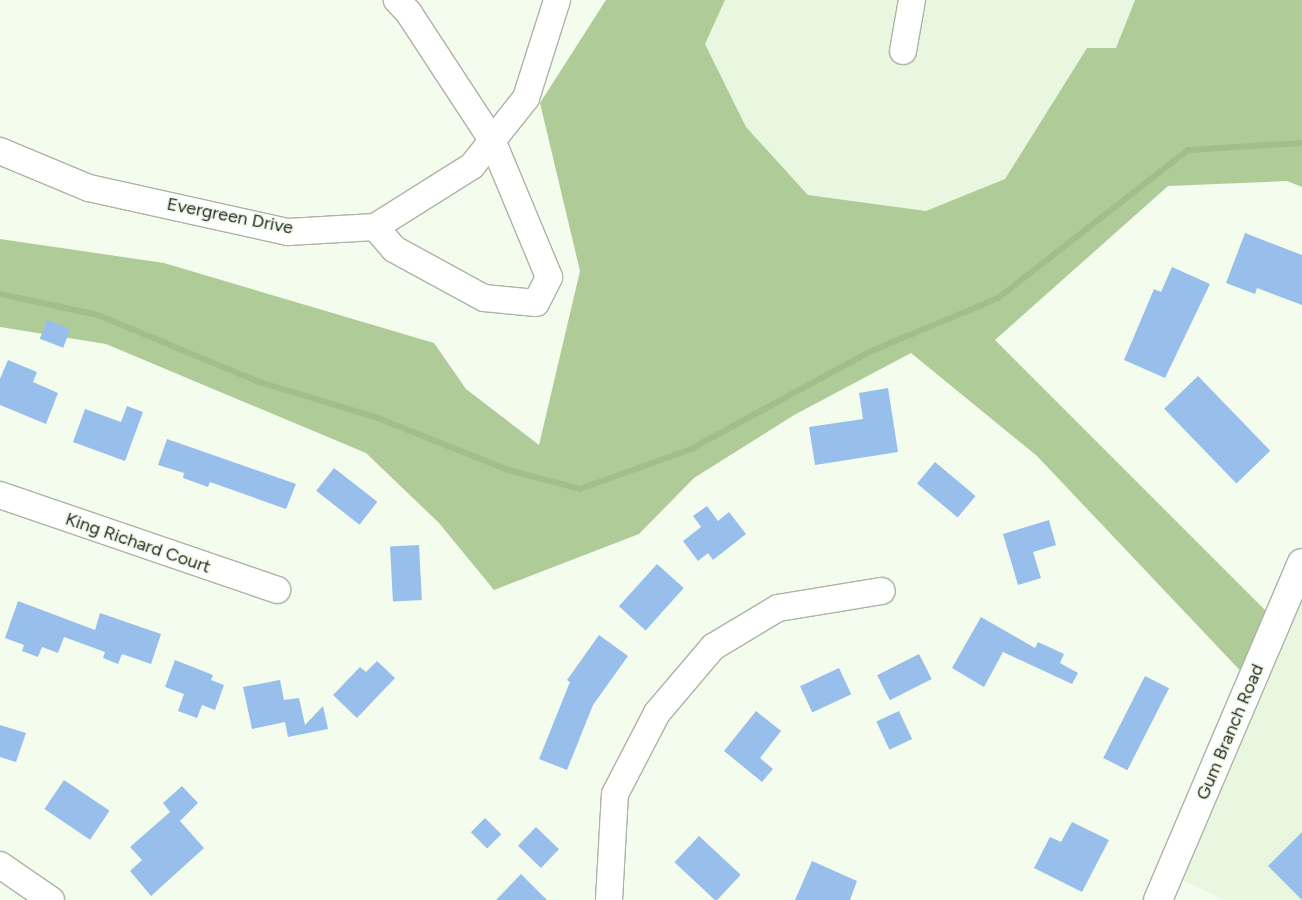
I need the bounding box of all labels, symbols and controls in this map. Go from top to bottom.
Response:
street label: Evergreen Drive [165,193,295,239]
street label: King Richard Court [63,508,213,578]
street label: Gum Branch Road [1192,661,1268,803]

